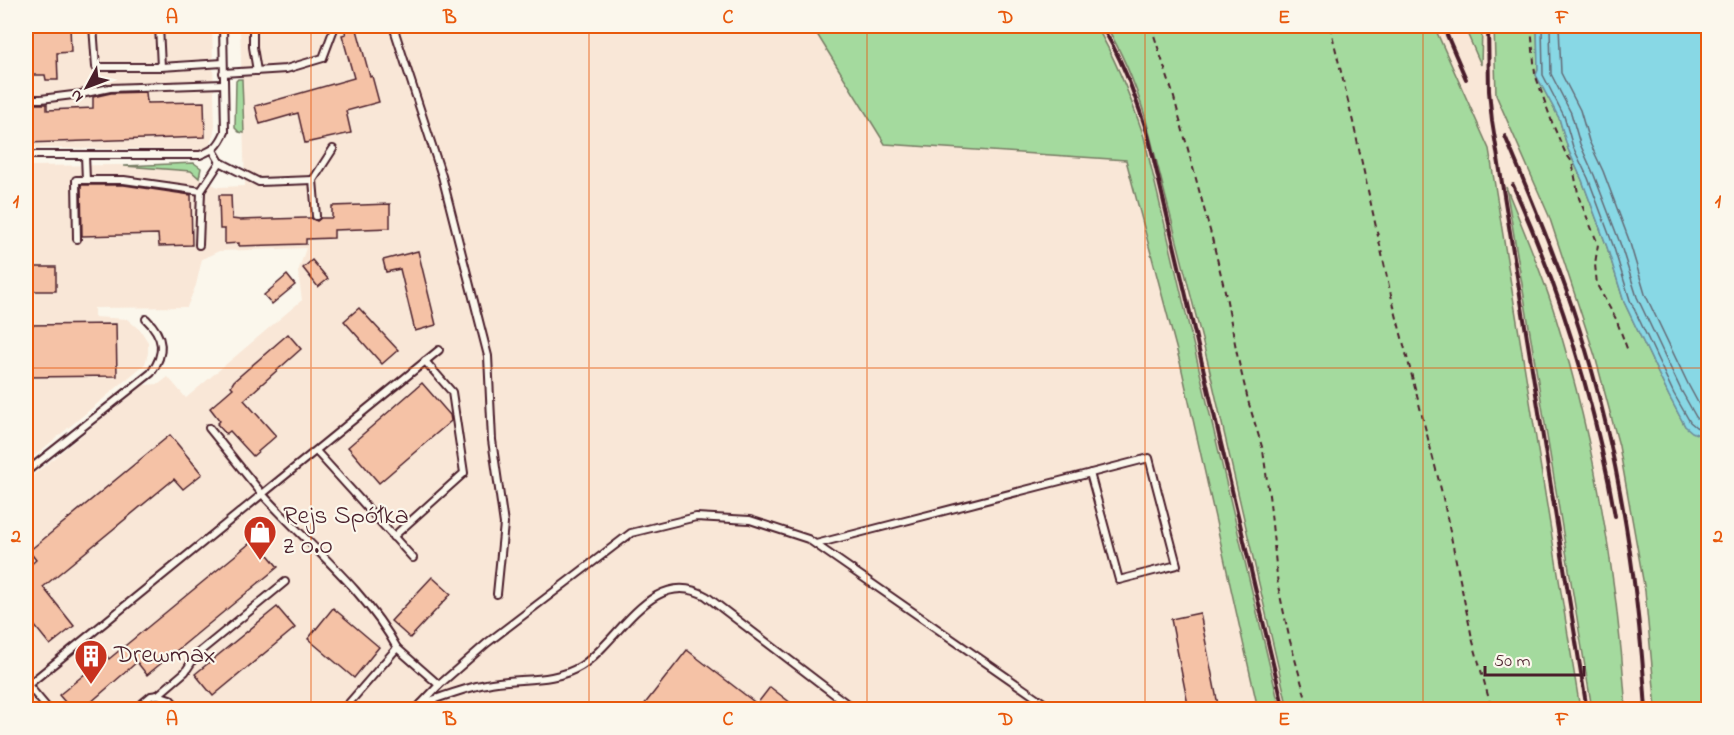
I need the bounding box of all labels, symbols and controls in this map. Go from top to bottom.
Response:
text: A [166,4,178,33]
text: B [442,4,457,33]
text: C [723,4,734,33]
text: D [998,4,1013,33]
text: E [1278,4,1290,33]
text: F [1555,4,1569,33]
north arrow [57,57,117,117]
text: N [64,83,90,107]
text: 1 [13,188,20,217]
text: 1 [1715,188,1722,217]
place label: Rejs Spółka z o.o [283,498,409,566]
shop icon: Rejs Spółka z o.o [242,514,278,561]
text: 2 [10,523,21,552]
text: 2 [1712,523,1723,552]
place label: Drewmax [113,637,216,675]
building icon: Drewmax [73,638,109,685]
scale bar [1485,639,1584,677]
text: 50 m [1494,649,1531,675]
text: A [166,706,178,735]
text: B [442,706,457,735]
text: C [723,706,734,735]
text: D [998,706,1013,735]
text: E [1278,706,1290,735]
text: F [1555,706,1569,735]

